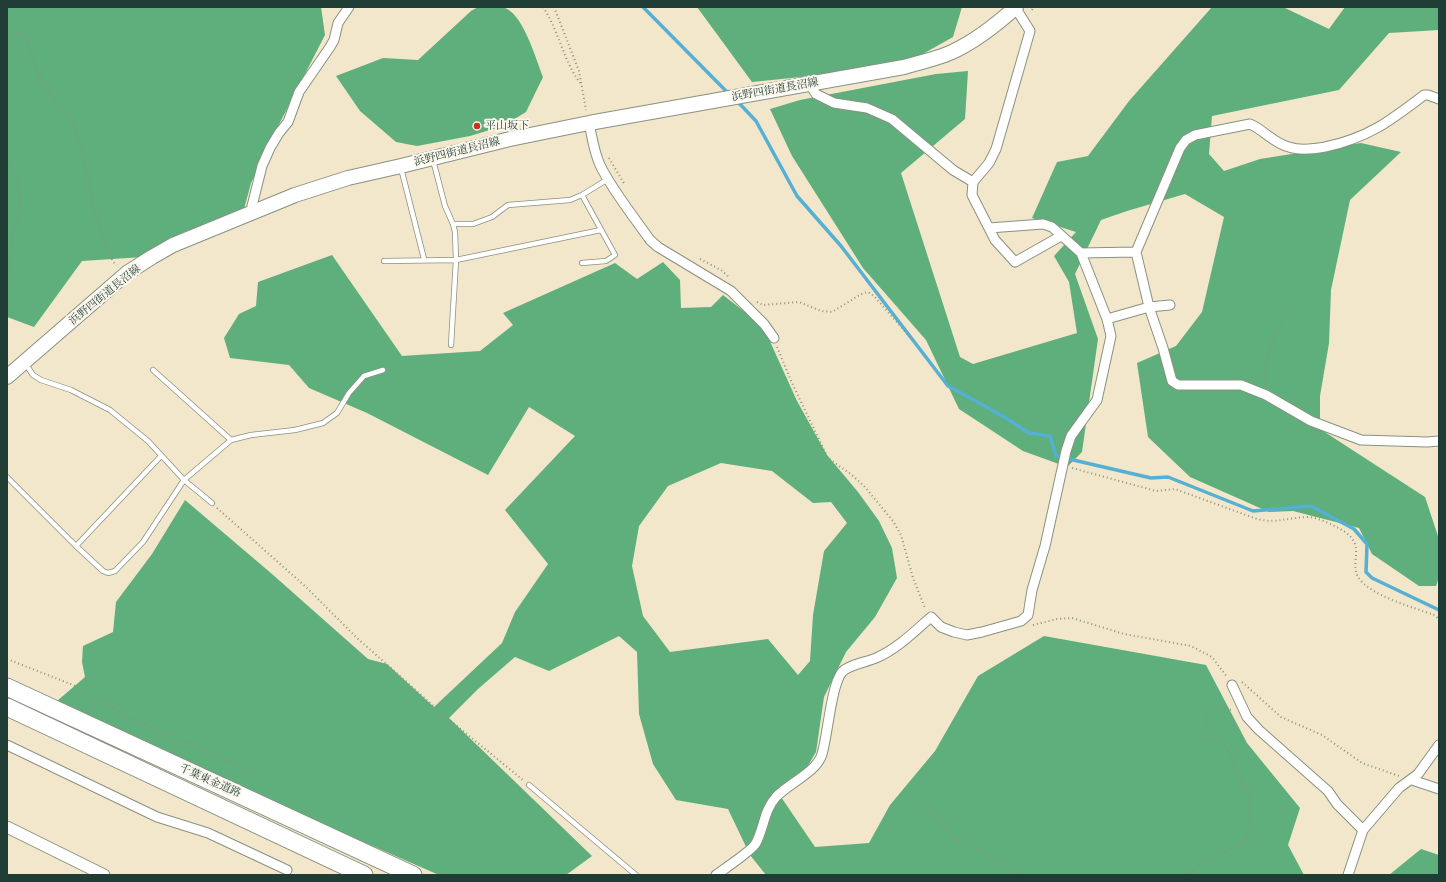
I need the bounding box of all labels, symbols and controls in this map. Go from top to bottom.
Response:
street label: 浜野四街道長沼線 [731,76,819,104]
place label: 平山坂下 [485,119,529,133]
marker: 平山坂下 [472,121,482,131]
street label: 浜野四街道長沼線 [413,135,501,169]
street label: 浜野四街道長沼線 [67,262,143,328]
street label: 千葉東金道路 [177,762,243,800]

